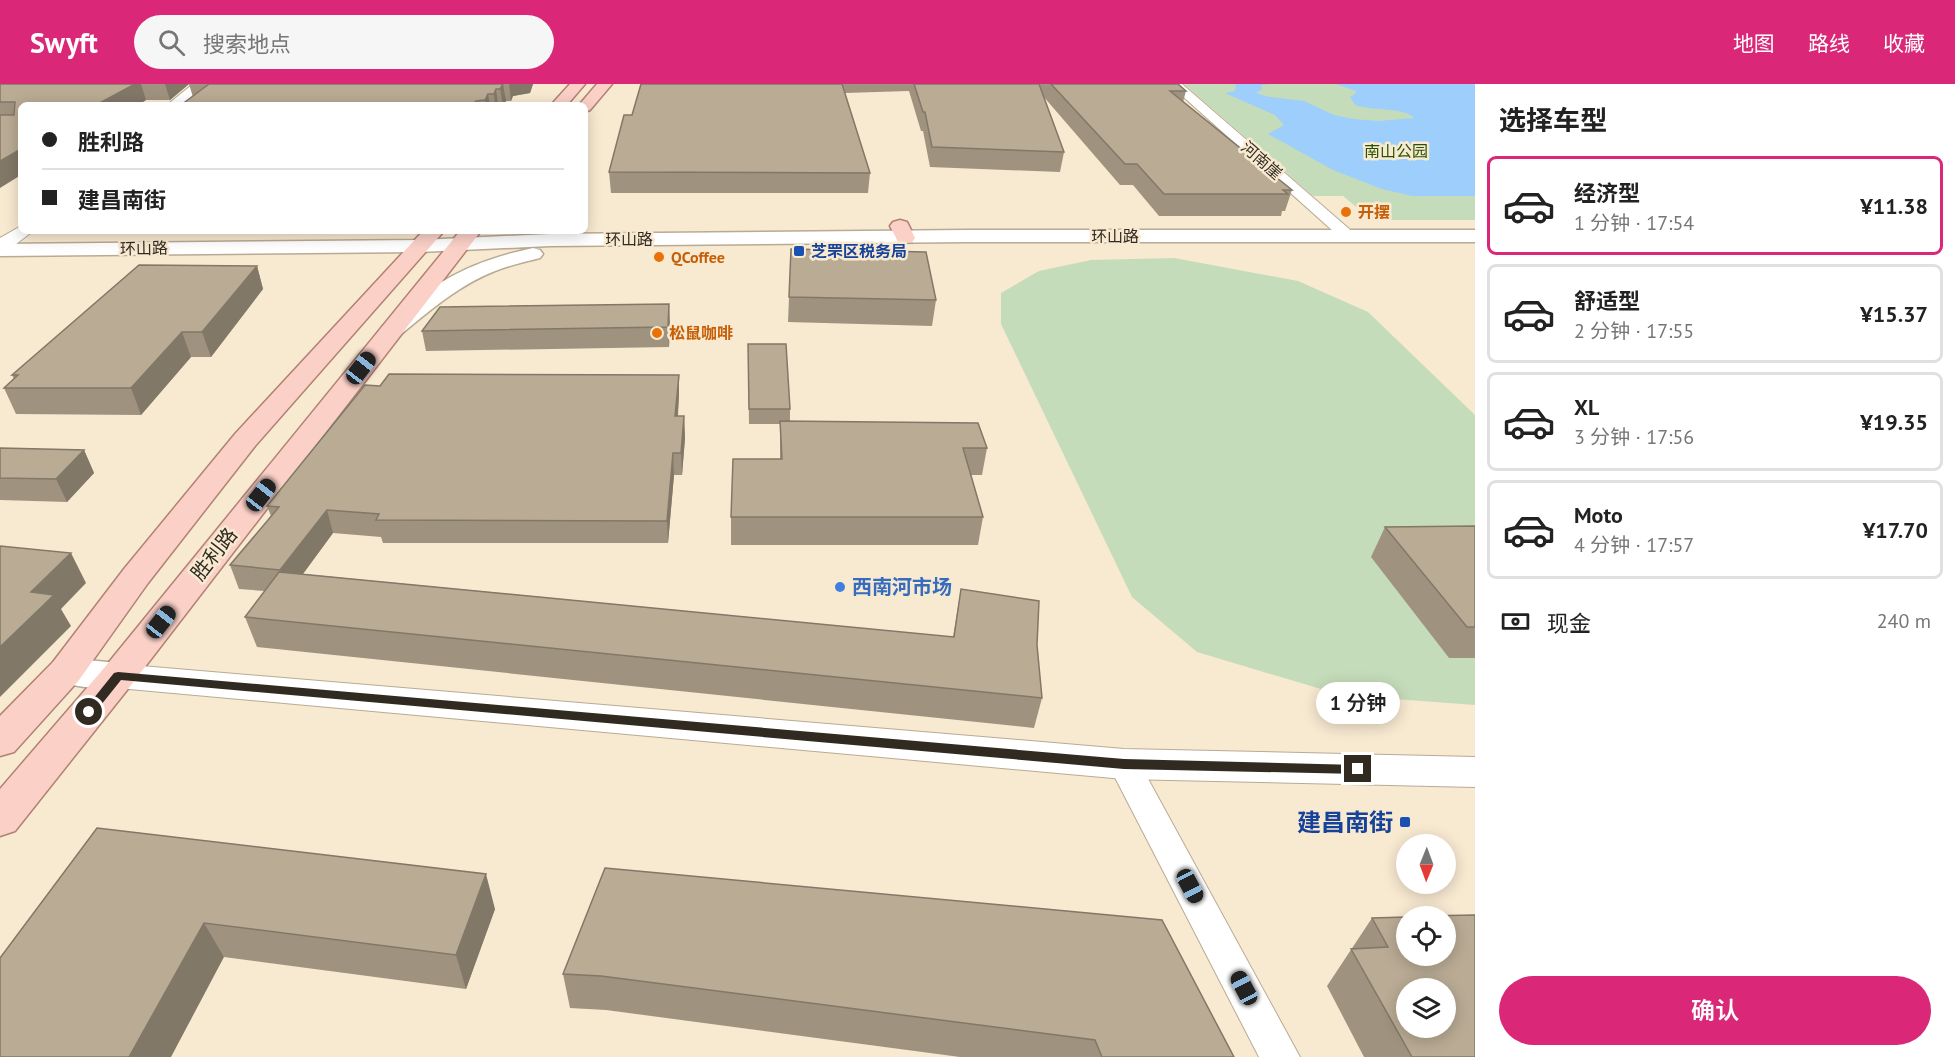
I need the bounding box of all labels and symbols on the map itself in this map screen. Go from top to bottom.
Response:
street label: 河南崖 [1237,137,1287,183]
park label: 南山公园 [1364,141,1428,161]
place label: 开摆 [1358,202,1390,222]
marker: 开摆 [1339,205,1353,219]
street label: 环山路 [1091,226,1139,246]
street label: 环山路 [605,229,653,249]
street label: 环山路 [120,238,168,258]
place label: 芝罘区税务局 [811,241,907,261]
marker: 芝罘区税务局 [792,244,806,258]
place label: QCoffee [671,247,725,267]
marker: QCoffee [652,250,666,264]
place label: 松鼠咖啡 [669,323,733,343]
marker: 松鼠咖啡 [650,326,664,340]
car [343,348,379,388]
car [243,475,279,515]
street label: 胜利路 [185,522,243,586]
place label: 西南河市场 [852,574,952,600]
marker: 西南河市场 [833,580,847,594]
car [143,602,179,642]
callout: 1 分钟 [1316,682,1400,724]
route start [75,698,102,725]
route end [1344,755,1371,782]
place label: 建昌南街 [1297,807,1393,838]
marker: 建昌南街 [1398,815,1412,829]
north arrow [1396,834,1456,894]
car [1174,866,1206,906]
car [1228,968,1260,1008]

